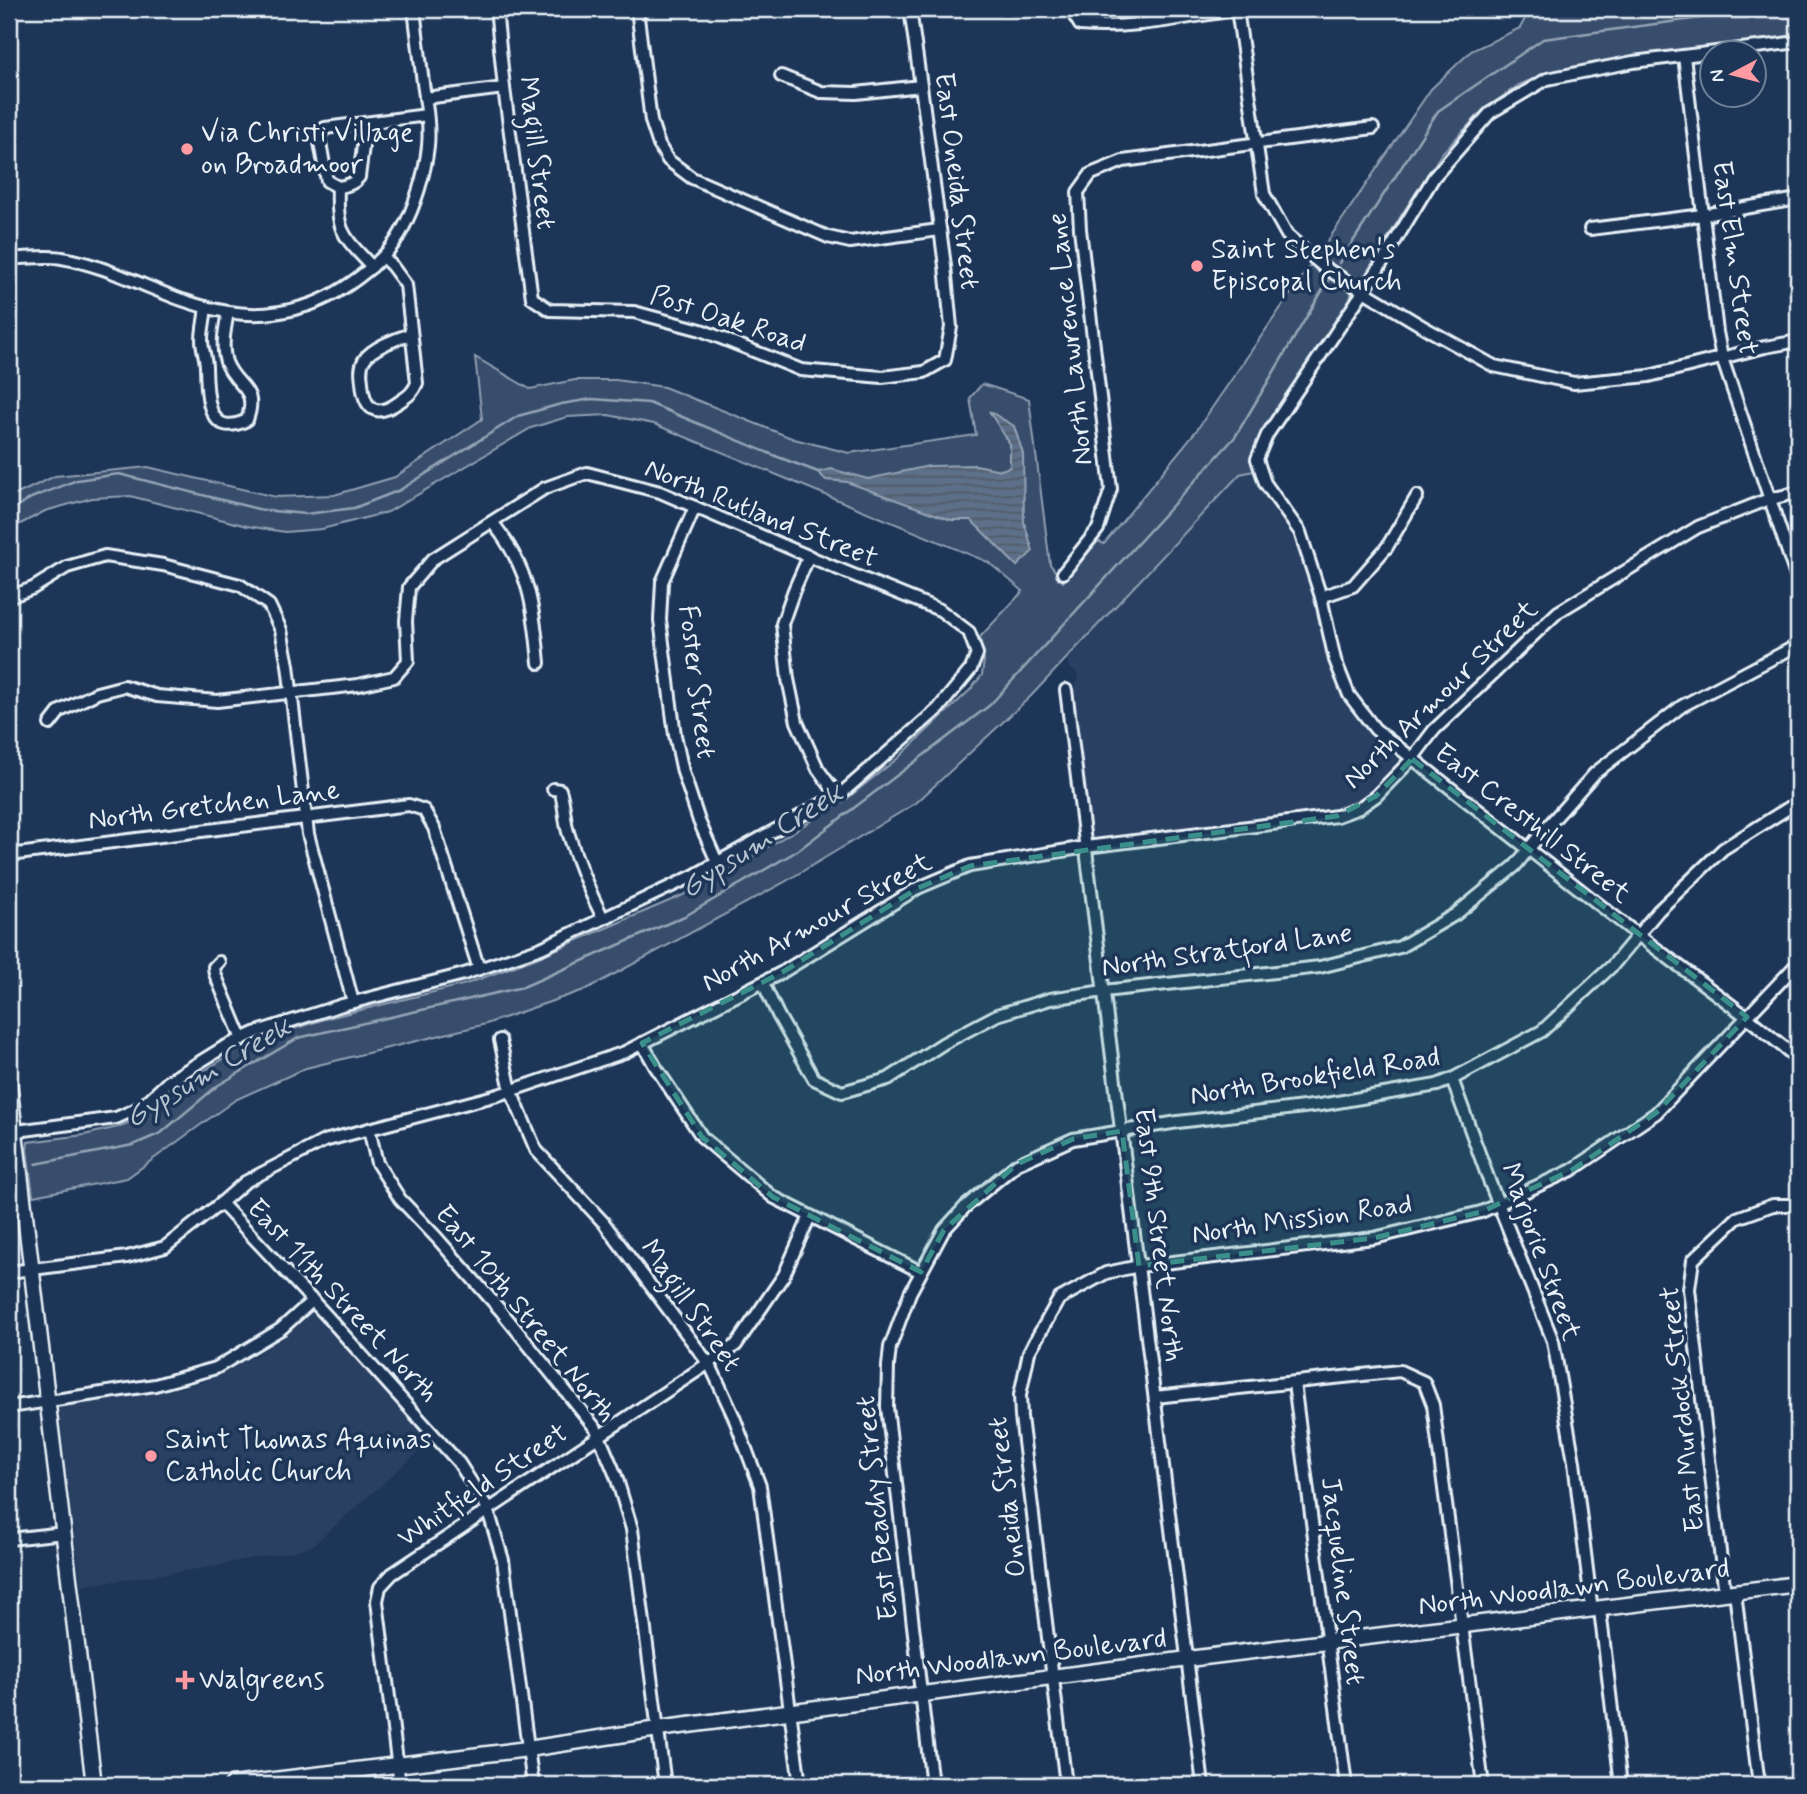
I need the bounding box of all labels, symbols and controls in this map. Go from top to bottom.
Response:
north arrow [1699,38,1769,108]
text: N [1704,68,1731,84]
street label: East Oneida Street [924,70,988,292]
street label: Magill Street [505,74,564,232]
place label: Via Christi Village on Broadmoor [201,115,414,184]
marker: Via Christi Village on Broadmoor [179,141,195,157]
street label: East Elm Street [1702,158,1766,358]
street label: North Lawrence Lane [1039,211,1103,467]
place label: Saint Stephen's Episcopal Church [1211,232,1402,301]
marker: Saint Stephen's Episcopal Church [1189,258,1205,274]
street label: Post Oak Road [645,277,811,363]
street label: North Rutland Street [639,450,883,578]
street label: North Armour Street [1335,592,1547,798]
street label: Foster Street [668,603,724,761]
street label: East Cresthill Street [1426,735,1638,913]
street label: North Gretchen Lane [86,772,342,840]
water label: Gypsum Creek [673,773,852,908]
street label: North Armour Street [695,844,939,1002]
street label: North Stratford Lane [1099,915,1355,989]
water label: Gypsum Creek [118,1008,299,1138]
street label: North Brookfield Road [1187,1039,1443,1115]
street label: East 9th Street North [1124,1106,1192,1364]
street label: Marjorie Street [1491,1158,1589,1346]
street label: North Mission Road [1189,1186,1415,1254]
street label: East 11th Street North [238,1191,446,1411]
street label: East 10th Street North [426,1197,624,1431]
street label: Magill Street [628,1232,749,1381]
street label: East Murdock Street [1652,1284,1714,1534]
street label: East Beachy Street [848,1394,908,1622]
street label: Whitfield Street [391,1415,575,1557]
street label: Oneida Street [980,1415,1036,1579]
place label: Saint Thomas Aquinas Catholic Church [165,1422,432,1491]
marker: Saint Thomas Aquinas Catholic Church [143,1448,159,1464]
street label: Jacqueline Street [1311,1475,1373,1687]
street label: North Woodlawn Boulevard [1416,1551,1732,1625]
street label: North Woodlawn Boulevard [853,1621,1169,1695]
place label: Walgreens [199,1662,325,1701]
marker: Walgreens [177,1672,193,1688]

